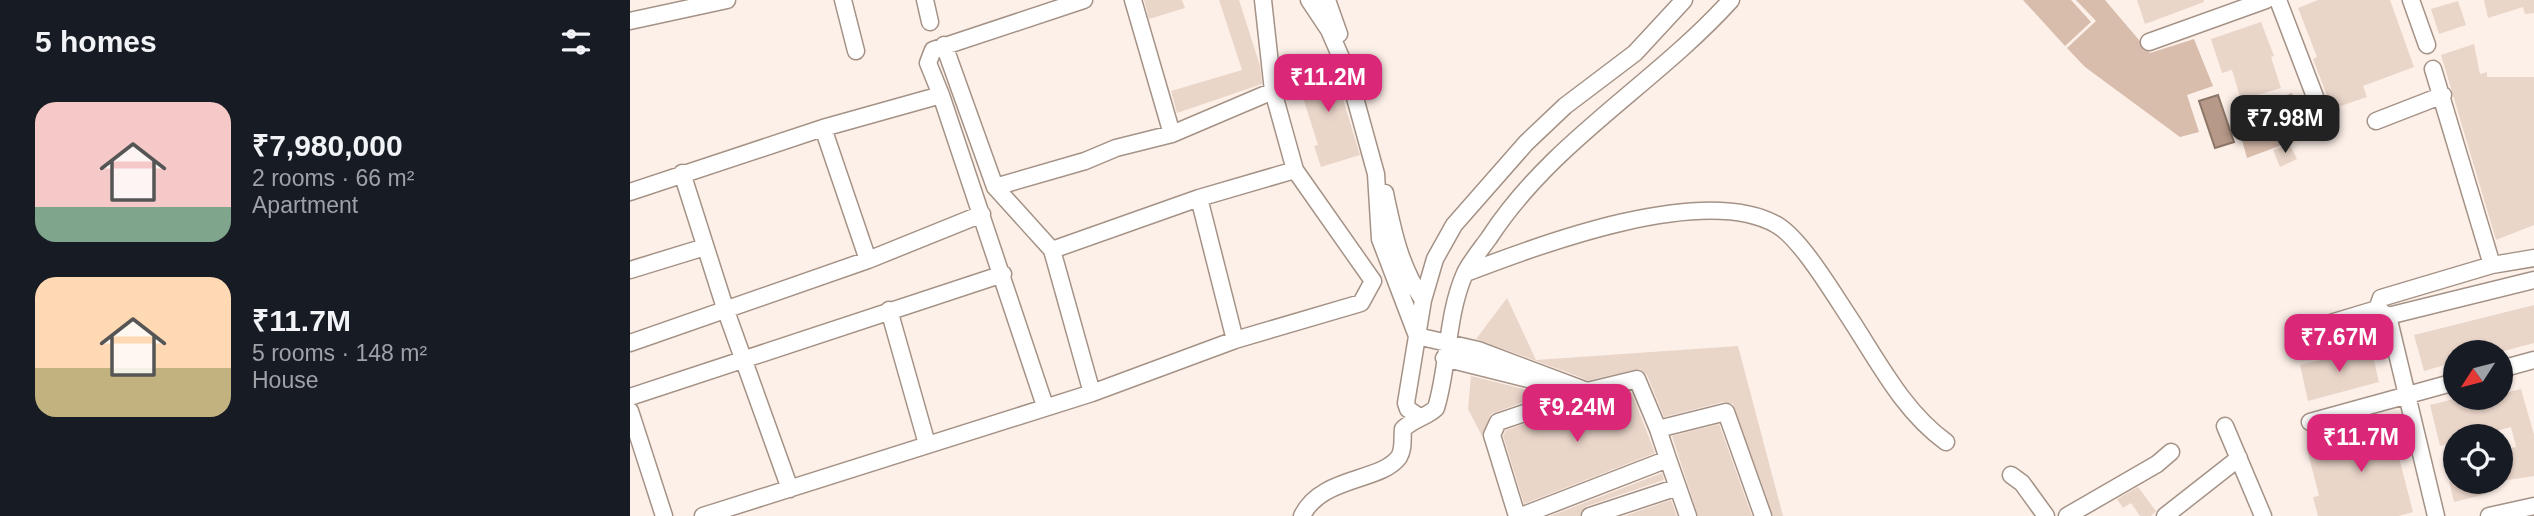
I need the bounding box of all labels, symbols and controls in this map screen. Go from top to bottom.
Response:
icon: filters [557,23,595,61]
text: 5 homes [35,25,157,58]
pin: ₹11.2M [1271,54,1385,114]
text: ₹11.2M [1290,64,1366,90]
pin: ₹7.98M [2228,96,2342,155]
text: ₹7.98M [2246,105,2324,131]
text: ₹7,980,000 [252,129,403,162]
icon: home [91,130,175,214]
text: 2 rooms · 66 m² [252,165,414,191]
text: Apartment [252,192,358,218]
text: ₹11.7M [252,304,351,337]
icon: home [91,305,175,389]
pin: ₹7.67M [2282,314,2396,374]
text: ₹7.67M [2300,324,2378,350]
text: 5 rooms · 148 m² [252,340,427,366]
north arrow [2443,340,2513,410]
map controls [2443,340,2513,494]
text: House [252,367,318,393]
pin: ₹9.24M [1520,384,1634,444]
text: ₹9.24M [1538,394,1616,420]
pin: ₹11.7M [2304,414,2418,474]
text: ₹11.7M [2323,424,2399,450]
button: locate [2443,424,2513,494]

